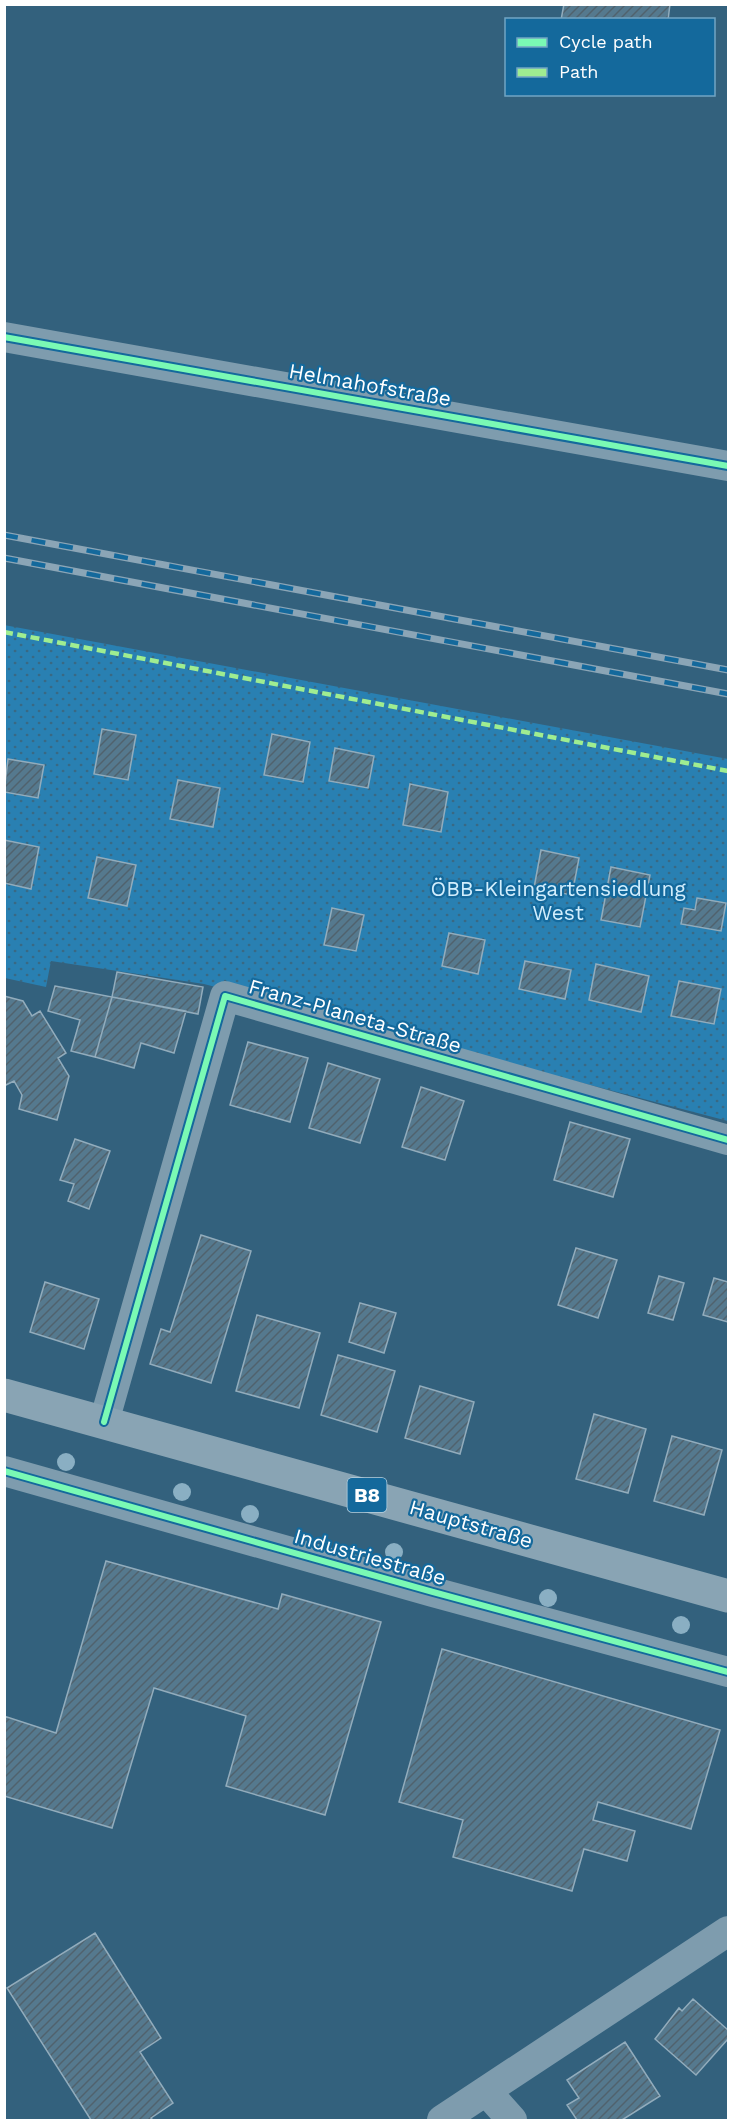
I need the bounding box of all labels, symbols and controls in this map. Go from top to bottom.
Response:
legend [505,18,715,96]
text: Cycle path [559,31,653,52]
text: Path [559,61,599,82]
street label: Helmahofstraße [287,358,453,411]
park label: ÖBB-Kleingartensiedlung West [430,876,686,925]
street label: Franz-Planeta-Straße [246,973,464,1058]
road number: B8 [348,1478,386,1512]
street label: Hauptstraße [407,1494,536,1553]
street label: Industriestraße [291,1523,449,1590]

